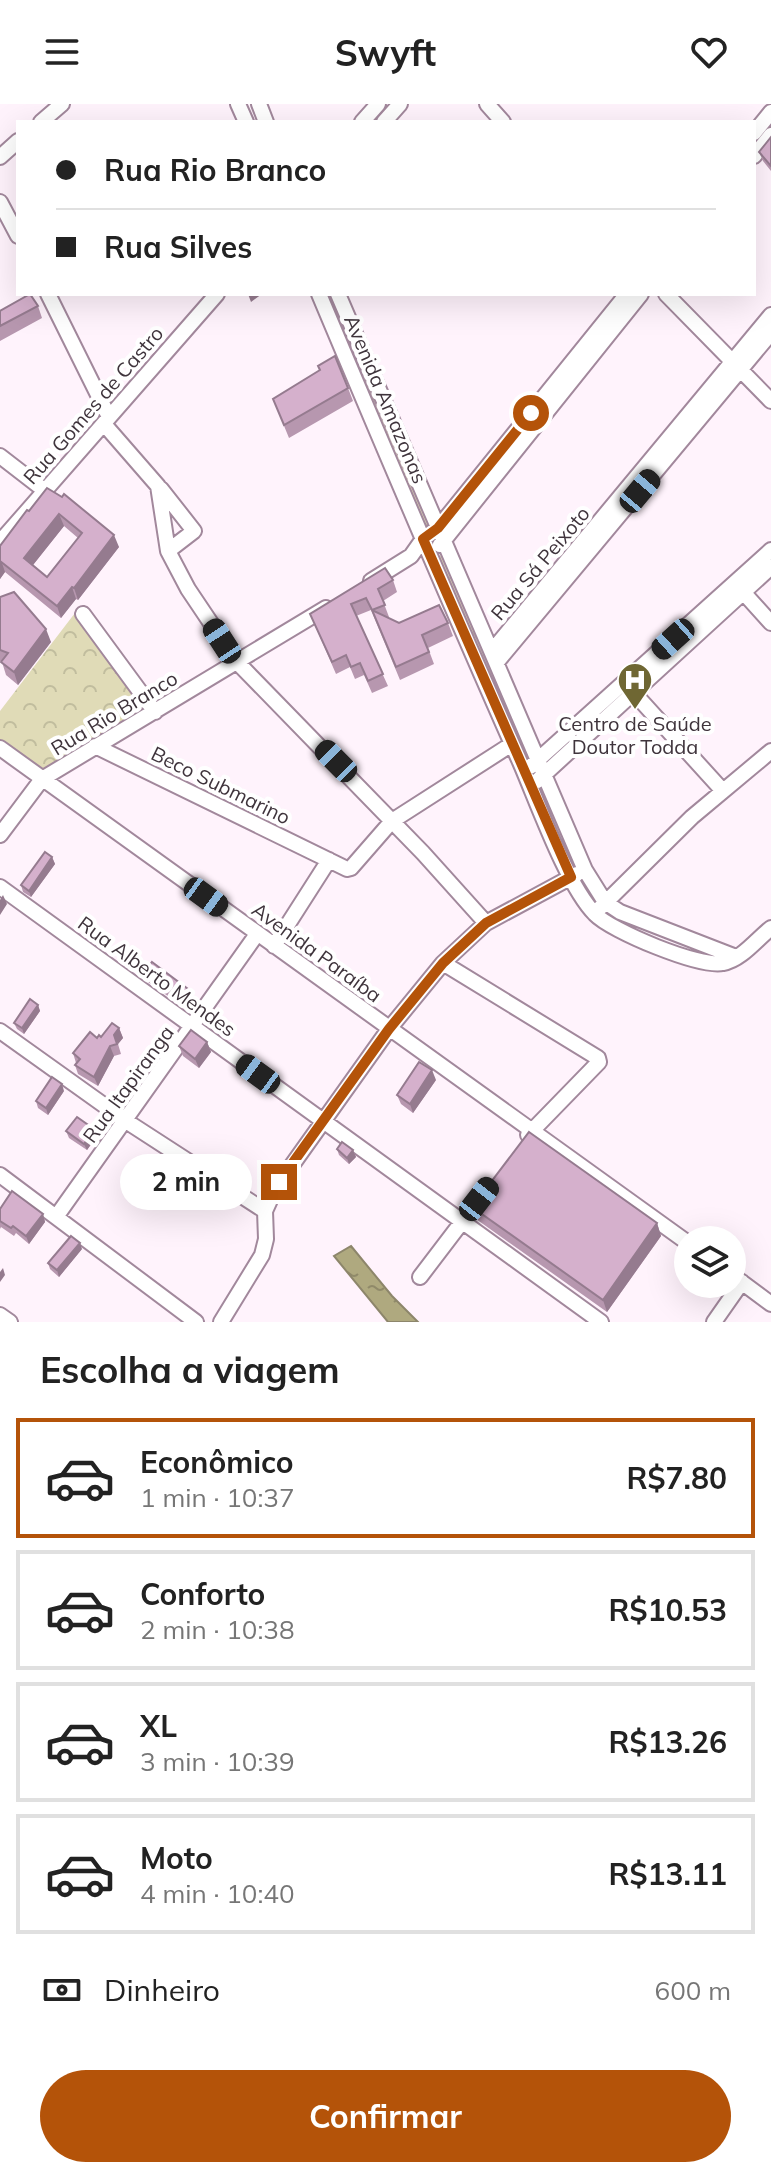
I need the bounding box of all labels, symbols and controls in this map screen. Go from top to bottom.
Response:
icon: menu [40,30,84,74]
text: Swyft [335,30,436,75]
icon: heart [687,30,731,74]
text: Rua Rio Branco [104,151,326,189]
text: Rua Silves [104,228,252,266]
street label: Avenida Amazonas [339,311,433,487]
street label: Rua Gomes de Castro [18,321,168,489]
route start [513,395,549,431]
car [615,465,665,517]
street label: Rua Sá Peixoto [485,501,595,625]
car [199,614,245,668]
car [647,614,699,664]
hospital icon: Centro de Saúde Doutor Todda [616,661,654,711]
street label: Rua Rio Branco [46,665,182,761]
place label: Centro de Saúde Doutor Todda [558,711,712,759]
car [311,736,361,786]
street label: Beco Submarino [147,741,295,829]
car [180,873,232,921]
street label: Avenida Paraíba [247,897,387,1007]
street label: Rua Alberto Mendes [73,910,241,1042]
street label: Rua Itapiranga [77,1021,179,1147]
car [232,1050,284,1098]
callout: 2 min [119,1154,251,1210]
route end [261,1164,297,1200]
text: 2 min [152,1165,220,1198]
car [455,1173,503,1225]
map controls [674,1226,746,1298]
button: layers [674,1226,746,1298]
text: Escolha a viagem [40,1347,340,1392]
icon: car [44,1442,116,1514]
text: Econômico [140,1443,294,1481]
text: R$7.80 [627,1459,727,1497]
text: 1 min · 10:37 [140,1481,295,1514]
icon: car [44,1574,116,1646]
text: Conforto [140,1575,265,1613]
text: R$10.53 [609,1591,727,1629]
text: 2 min · 10:38 [140,1613,295,1646]
icon: car [44,1706,116,1778]
text: XL [140,1707,177,1745]
text: R$13.26 [609,1723,727,1761]
text: 3 min · 10:39 [140,1745,295,1778]
icon: car [44,1838,116,1910]
text: Moto [140,1839,213,1877]
text: R$13.11 [609,1855,727,1893]
text: 4 min · 10:40 [140,1877,295,1910]
icon: cash [40,1968,84,2012]
text: Dinheiro [104,1971,220,2009]
text: 600 m [655,1974,731,2007]
button: Confirmar [40,2070,731,2162]

